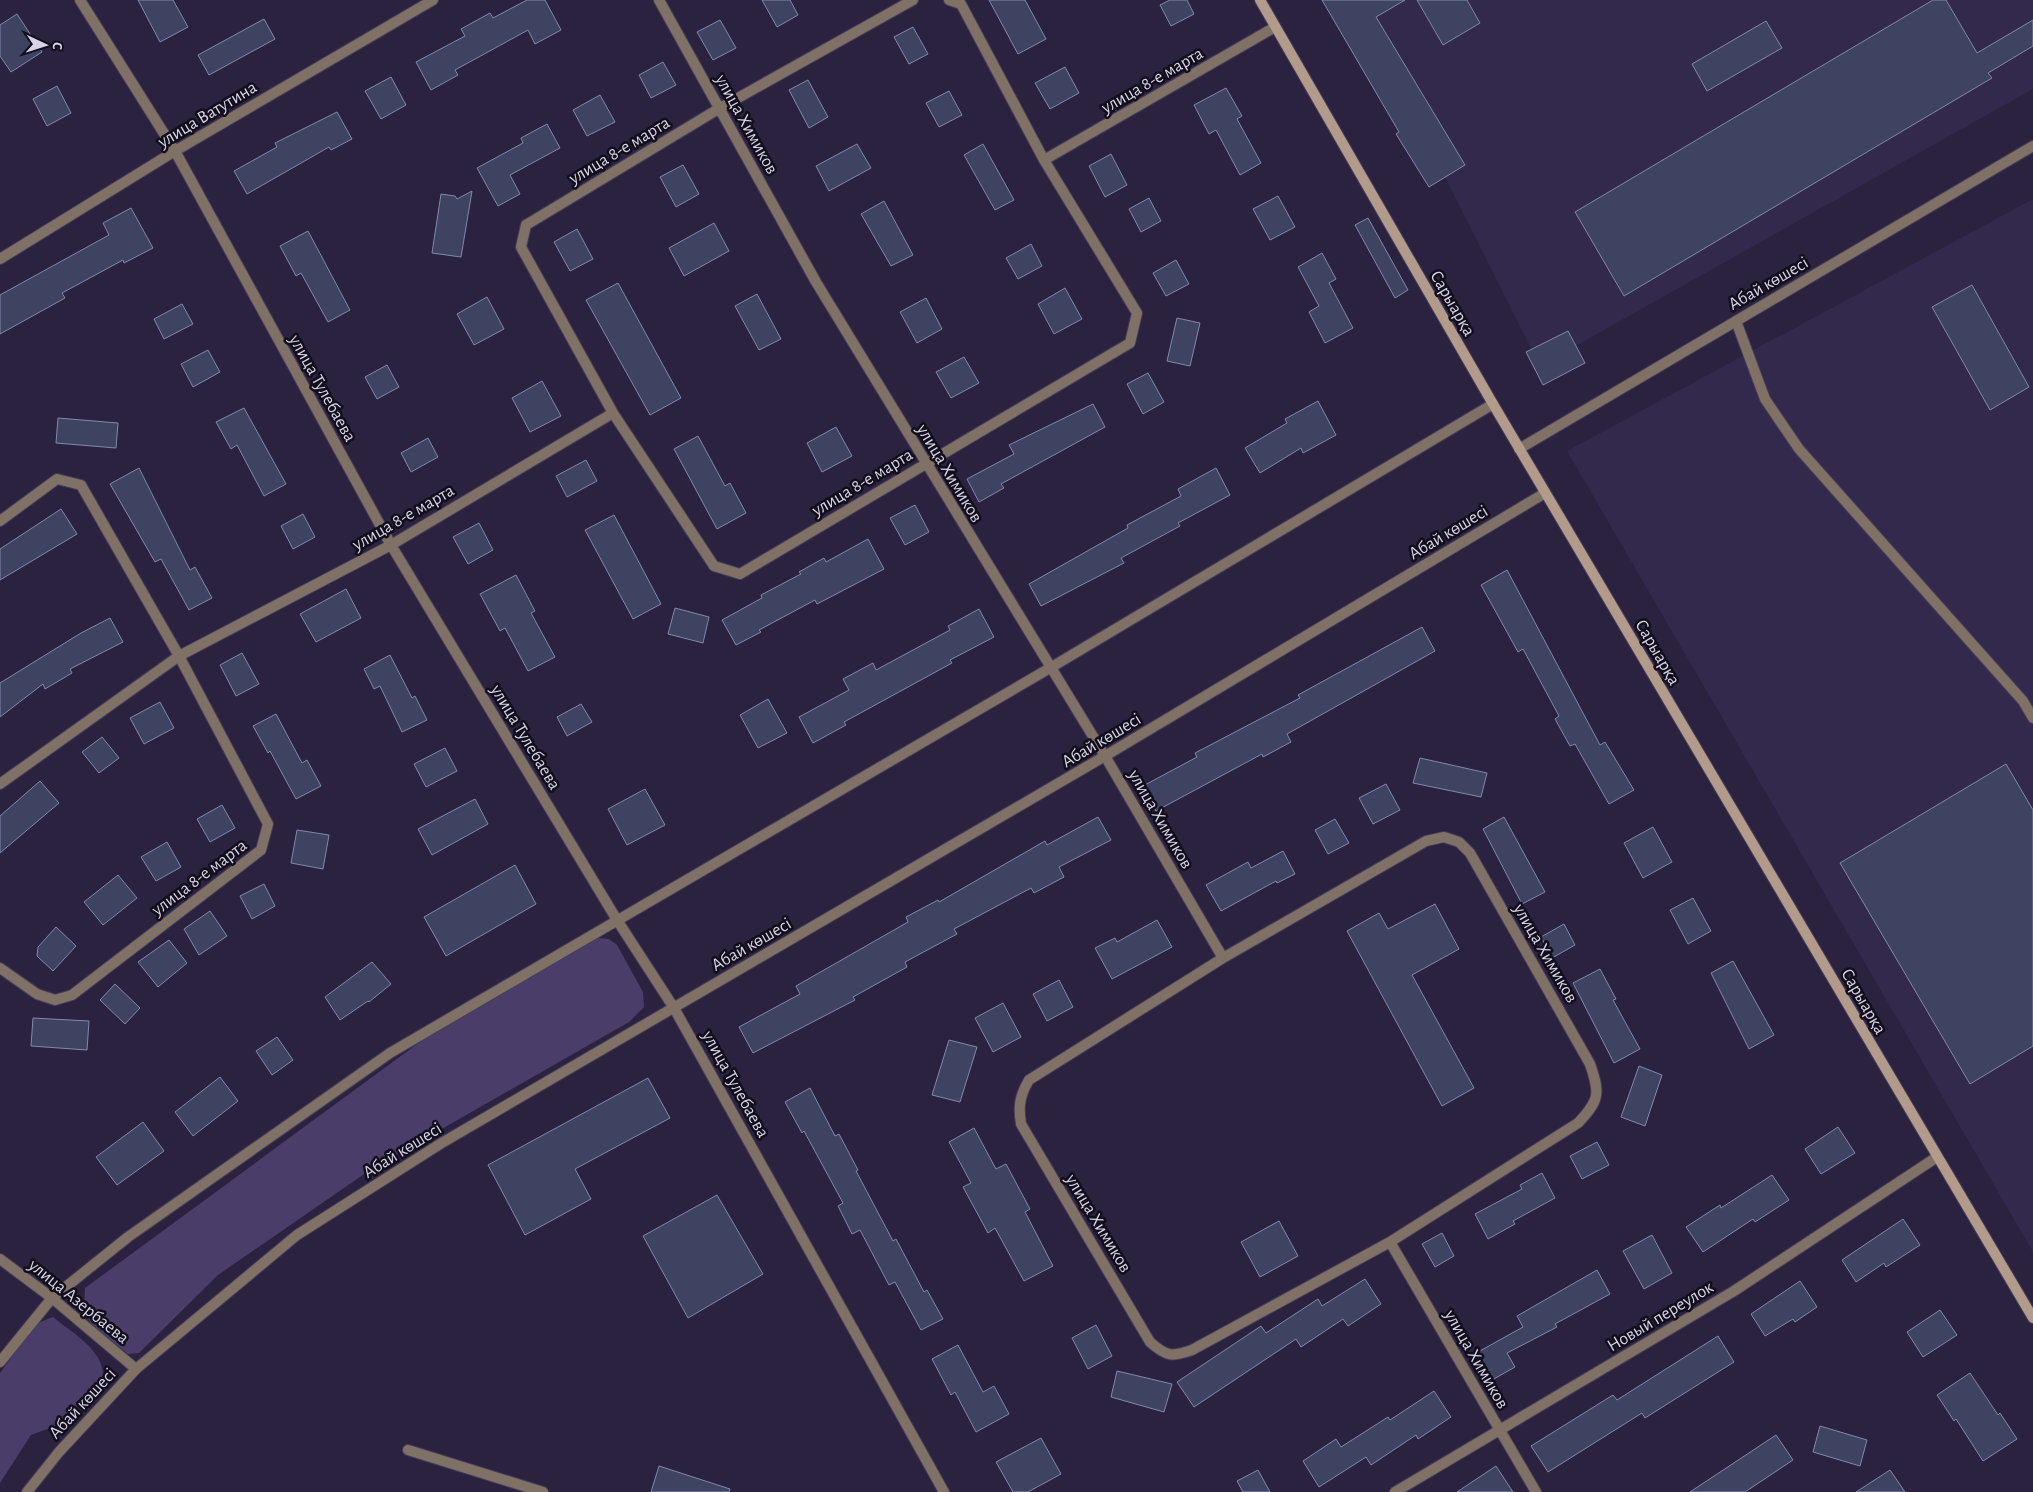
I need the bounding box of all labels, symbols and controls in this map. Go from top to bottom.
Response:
north arrow [20,20,70,70]
text: С [50,41,64,50]
street label: улица 8-е марта [1098,45,1206,118]
street label: улица Химиков [711,71,781,177]
street label: улица Ватутина [154,78,260,152]
street label: улица 8-е марта [565,114,673,188]
street label: Абай көшесі [1725,253,1812,314]
street label: Сарыарқа [1426,268,1478,339]
street label: улица Тулебаева [285,331,360,445]
street label: улица Химиков [912,421,985,526]
street label: улица 8-е марта [808,446,916,520]
street label: улица 8-е марта [349,482,457,555]
street label: Абай көшесі [1405,501,1491,564]
street label: Сарыарқа [1631,617,1683,688]
street label: улица Тулебаева [486,680,564,793]
street label: Абай көшесі [1058,709,1144,772]
street label: улица Химиков [1124,766,1196,872]
street label: улица 8-е марта [148,836,251,920]
street label: улица Химиков [1509,900,1581,1006]
street label: Абай көшесі [708,914,795,975]
street label: Сарыарқа [1837,966,1889,1037]
street label: улица Тулебаева [698,1027,773,1141]
street label: Абай көшесі [359,1119,445,1182]
street label: улица Химиков [1061,1171,1134,1276]
street label: улица Азербаева [24,1255,132,1347]
street label: Новый переулок [1604,1278,1717,1356]
street label: улица Химиков [1440,1306,1512,1412]
street label: Абай көшесі [45,1364,120,1442]

